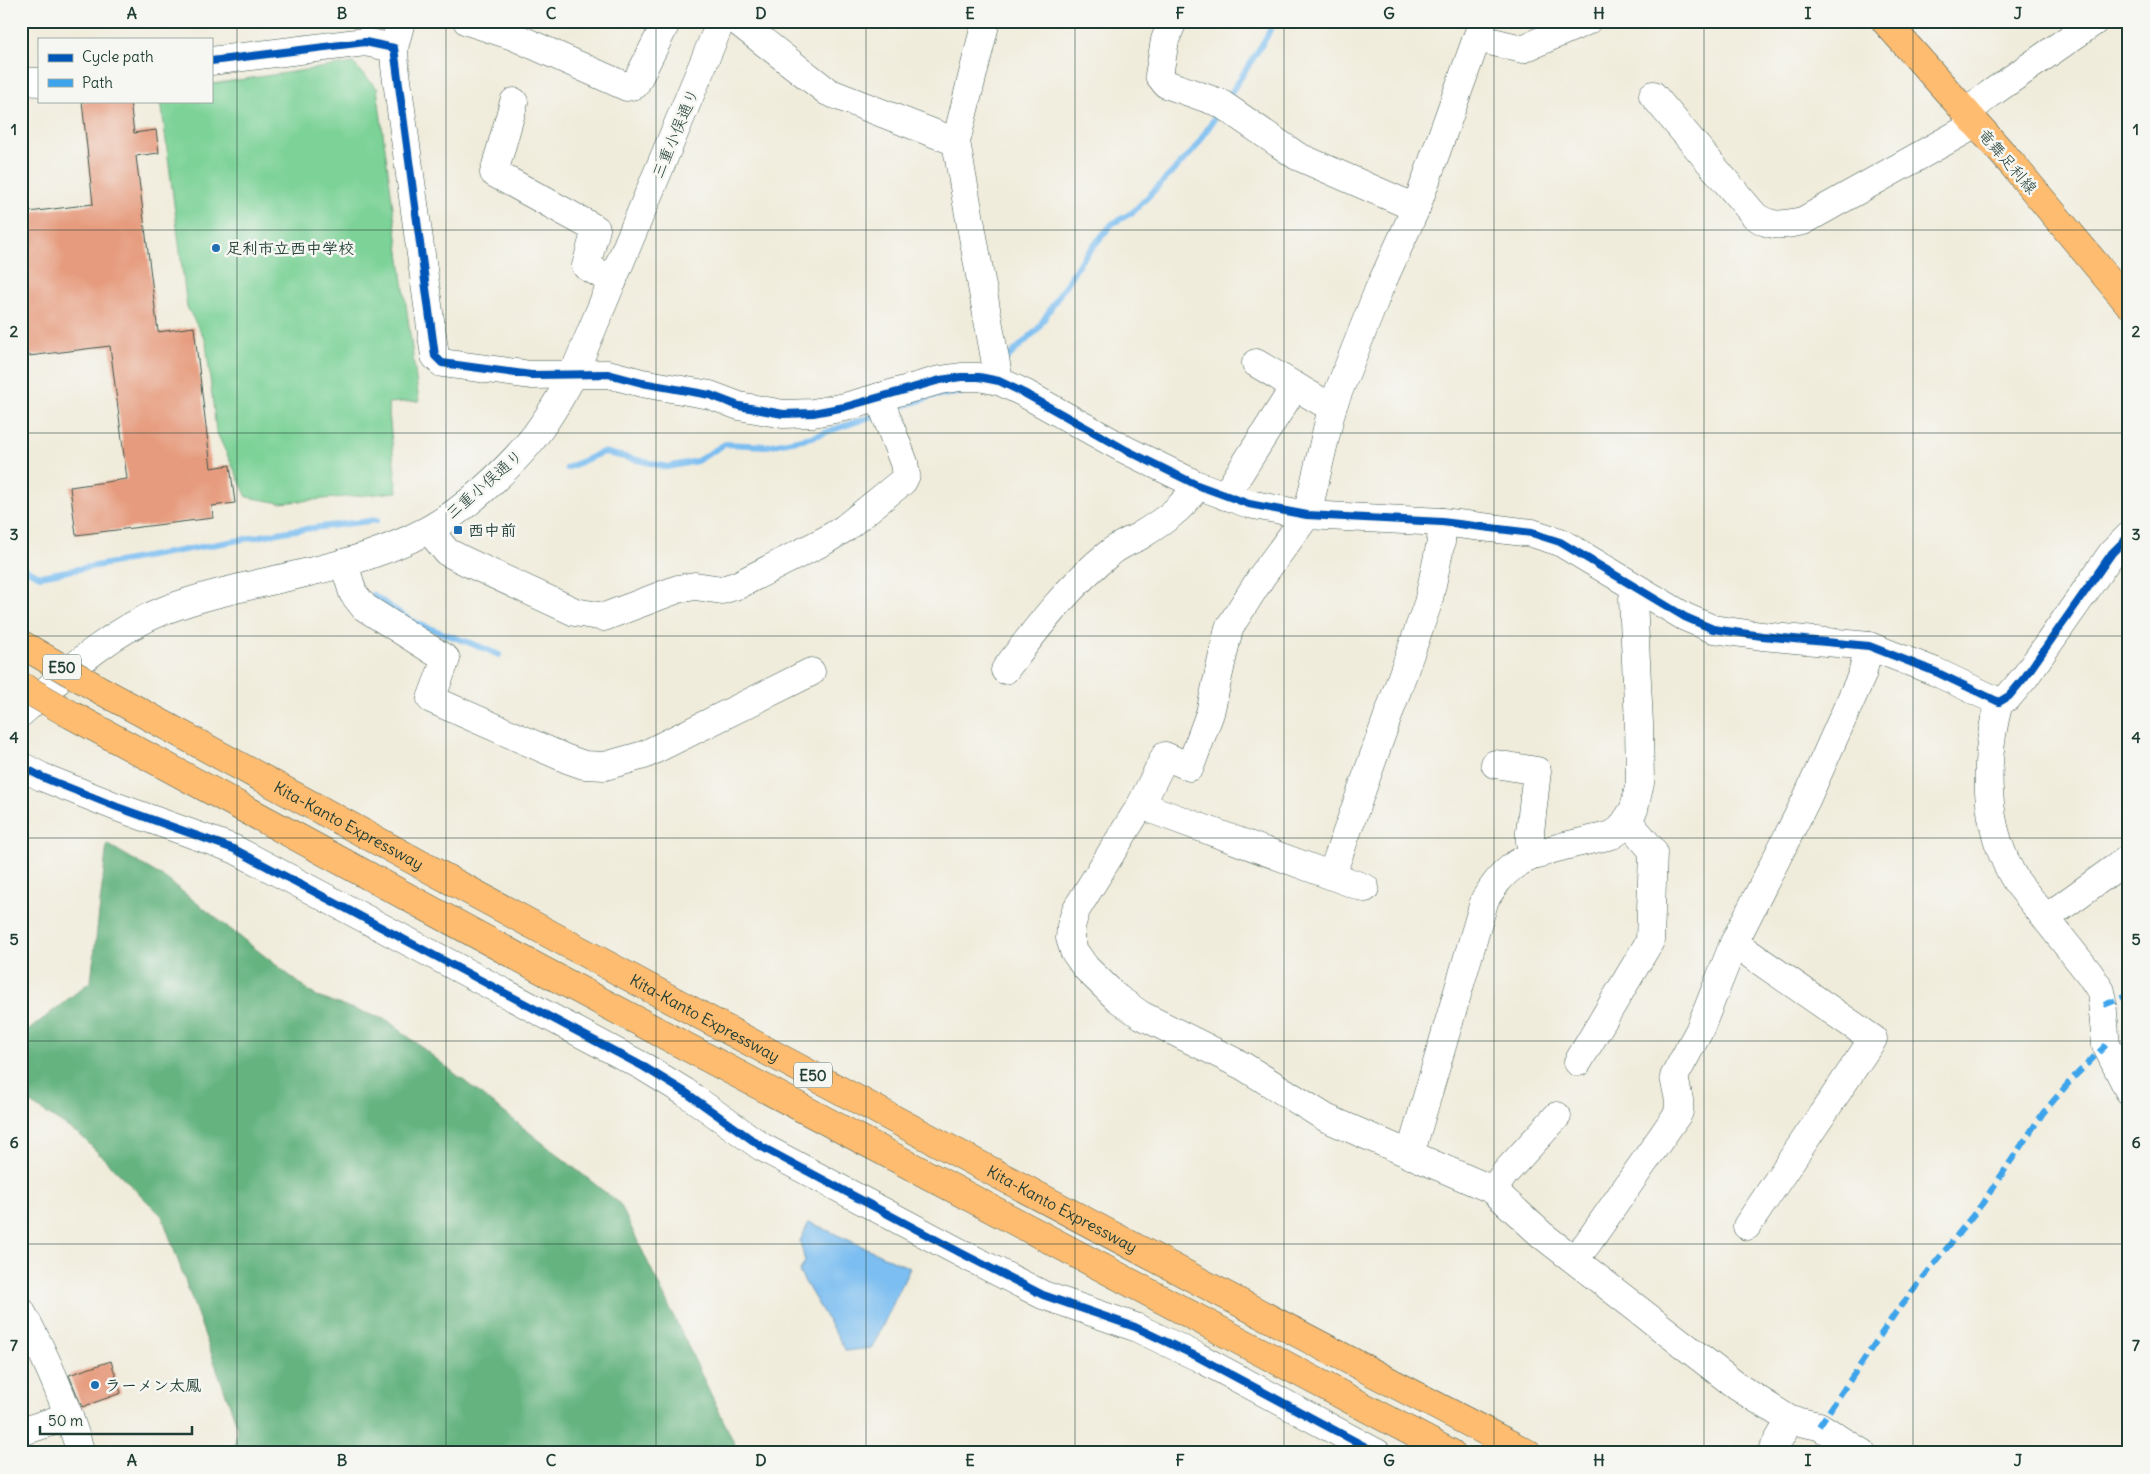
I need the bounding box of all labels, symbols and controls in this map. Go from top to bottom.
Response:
text: A [127,3,137,23]
text: B [337,3,348,23]
text: C [546,3,557,23]
text: D [755,3,767,23]
text: E [965,3,975,23]
text: F [1175,3,1185,23]
text: G [1383,3,1395,23]
text: H [1593,3,1605,23]
text: I [1805,3,1812,23]
text: J [2014,3,2023,23]
legend [38,38,212,102]
text: Cycle path [82,47,154,66]
text: Path [82,73,113,92]
street label: 三重小俣通り [647,85,703,181]
text: 1 [11,119,17,139]
text: 1 [2133,119,2139,139]
street label: 竜舞足利線 [1974,124,2042,198]
place label: 足利市立西中学校 [226,238,354,258]
marker: 足利市立西中学校 [210,242,222,254]
text: 2 [10,321,19,341]
text: 2 [2132,321,2141,341]
street label: 三重小俣通り [441,445,527,523]
place label: 西中前 [468,520,516,540]
text: 3 [9,524,19,544]
marker: 西中前 [452,524,464,536]
text: 3 [2131,524,2141,544]
road number: E50 [43,654,81,680]
text: 4 [9,727,19,747]
text: 4 [2131,727,2141,747]
street label: Kita-Kanto Expressway [271,777,427,874]
text: 5 [9,929,19,949]
text: 5 [2131,929,2141,949]
street label: Kita-Kanto Expressway [627,970,783,1066]
road number: E50 [794,1062,832,1088]
text: 6 [9,1132,19,1152]
text: 6 [2131,1132,2141,1152]
street label: Kita-Kanto Expressway [984,1161,1141,1257]
text: 7 [10,1335,18,1355]
text: 7 [2132,1335,2140,1355]
place label: ラーメン太鳳 [105,1375,201,1395]
marker: ラーメン太鳳 [89,1379,101,1391]
scale bar [40,1404,192,1436]
text: 50 m [48,1411,83,1430]
text: A [127,1450,137,1470]
text: B [337,1450,348,1470]
text: C [546,1450,557,1470]
text: D [755,1450,767,1470]
text: E [965,1450,975,1470]
text: F [1175,1450,1185,1470]
text: G [1383,1450,1395,1470]
text: H [1593,1450,1605,1470]
text: I [1805,1450,1812,1470]
text: J [2014,1450,2023,1470]

